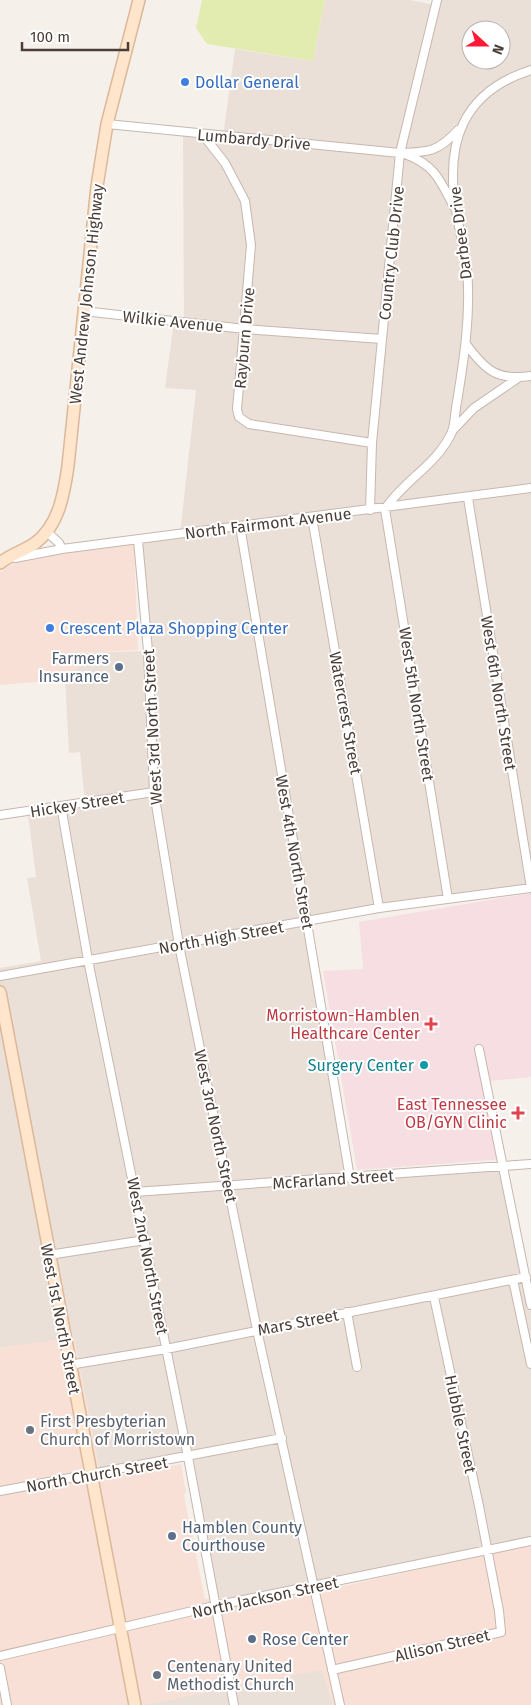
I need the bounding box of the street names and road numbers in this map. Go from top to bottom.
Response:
street label: Lumbardy Drive [196,125,311,154]
street label: West Andrew Johnson Highway [65,183,108,405]
street label: Country Club Drive [375,185,408,321]
street label: Darbee Drive [445,185,476,281]
street label: Rayburn Drive [231,286,258,390]
street label: Wilkie Avenue [122,307,224,336]
street label: North Fairmont Avenue [184,504,352,543]
street label: West 6th North Street [477,614,520,772]
street label: West 5th North Street [395,626,438,783]
street label: West 3rd North Street [139,648,166,805]
street label: Watercrest Street [325,650,366,776]
street label: West 4th North Street [272,773,317,931]
street label: Hickey Street [29,788,126,821]
street label: North High Street [157,917,285,958]
street label: West 3rd North Street [190,1048,241,1205]
street label: McFarland Street [272,1166,395,1193]
street label: West 2nd North Street [123,1176,172,1336]
street label: West 1st North Street [37,1242,84,1396]
street label: Mars Street [256,1305,340,1340]
street label: Hubble Street [441,1373,480,1475]
street label: North Church Street [25,1453,170,1496]
street label: North Jackson Street [190,1573,340,1622]
street label: Allison Street [393,1625,492,1666]

